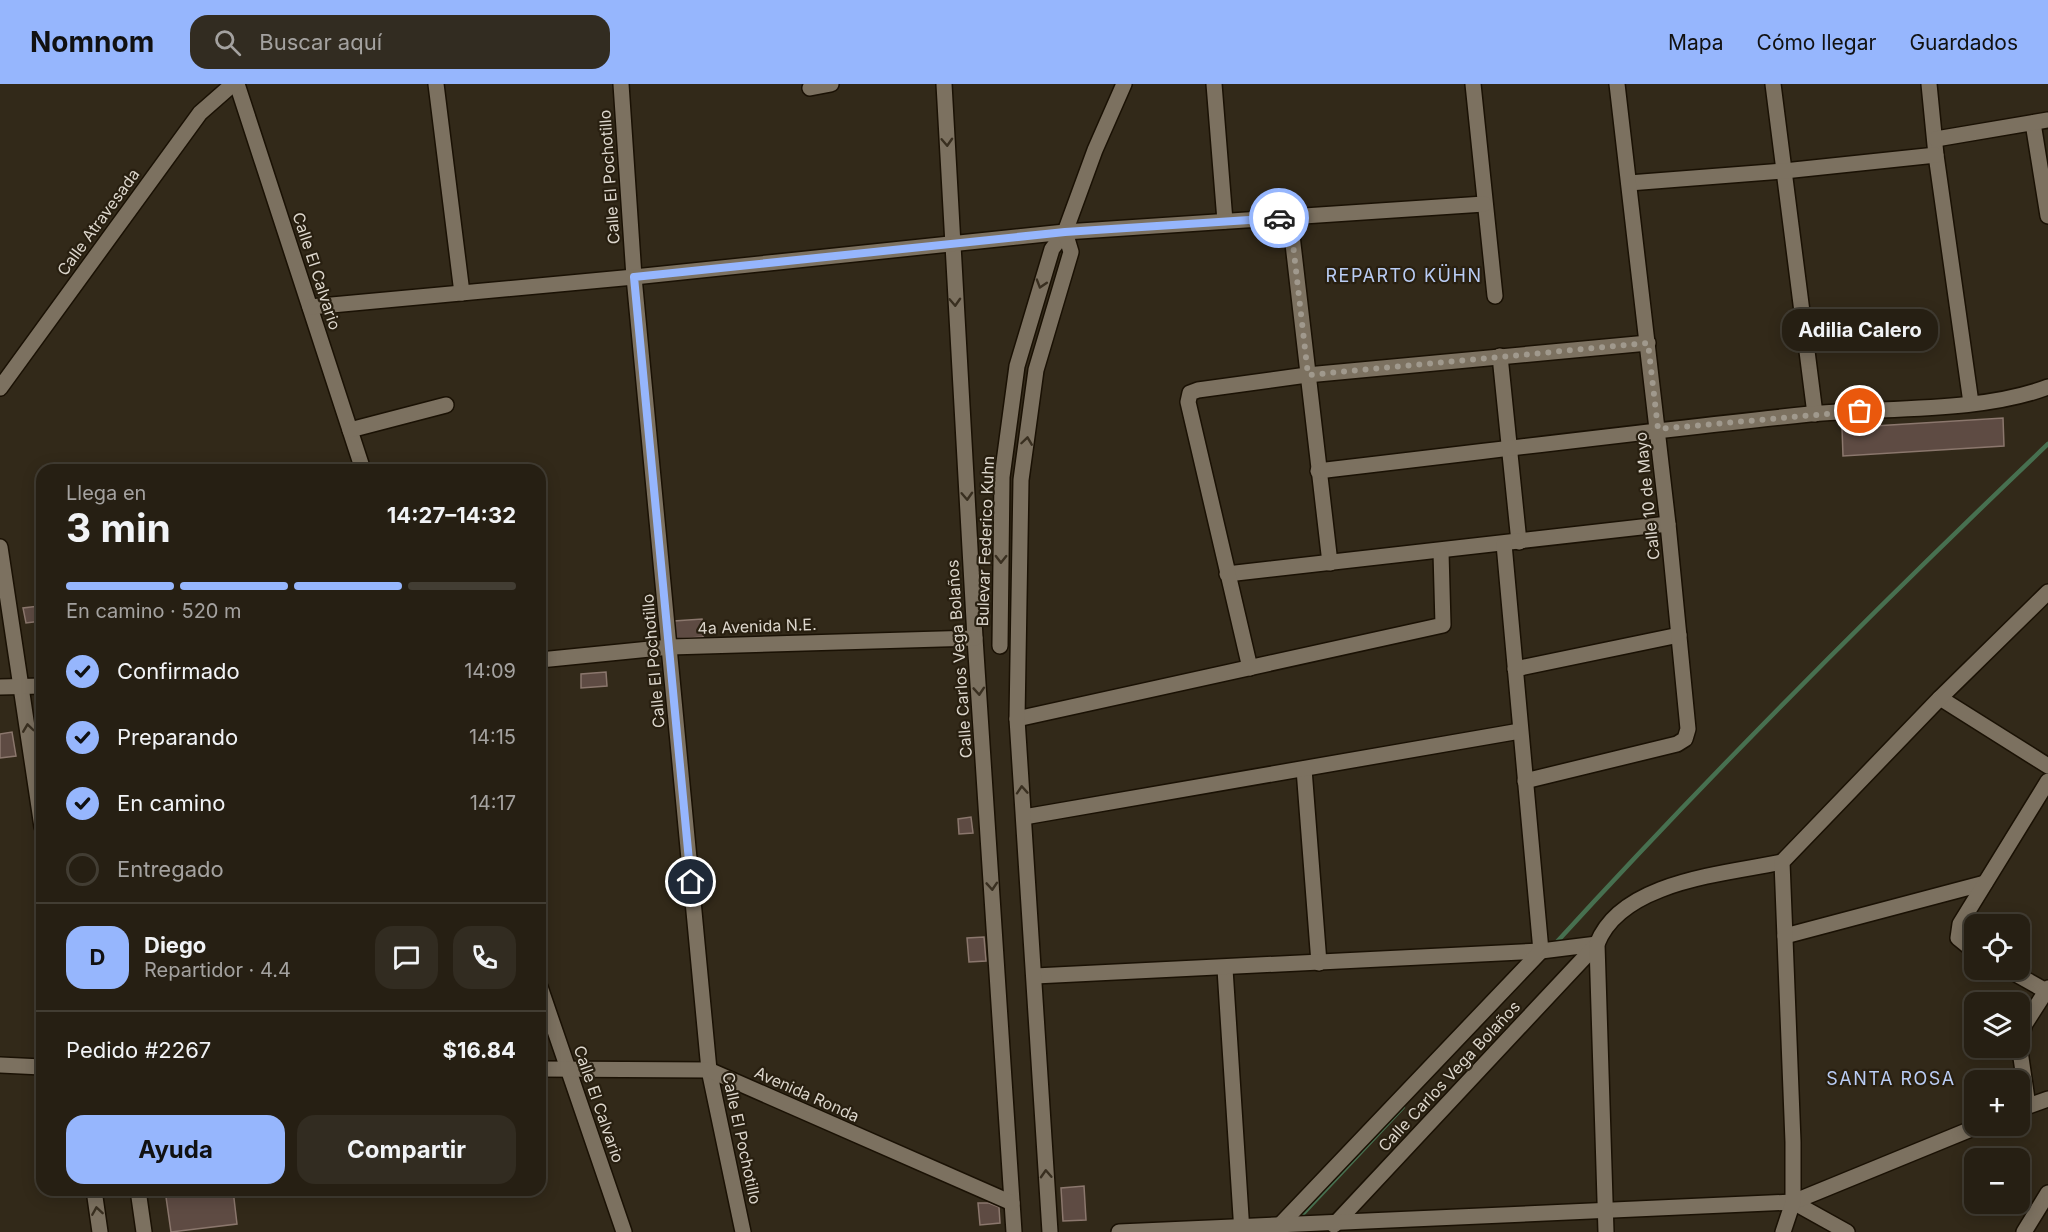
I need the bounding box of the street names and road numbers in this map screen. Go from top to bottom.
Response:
street label: Calle El Pochotillo [594,109,624,245]
street label: Calle Atravesada [53,165,143,279]
street label: Calle El Calvario [289,210,345,332]
street label: Calle 10 de Mayo [1630,431,1664,561]
street label: Bulevar Federico Kuhn [972,455,998,627]
street label: Calle Carlos Vega Bolaños [942,559,976,759]
street label: Calle El Pochotillo [637,593,669,729]
street label: 4a Avenida N.E. [697,614,817,638]
street label: Calle Carlos Vega Bolaños [1374,996,1524,1156]
street label: Calle El Calvario [570,1043,628,1165]
street label: Avenida Ronda [752,1062,862,1126]
street label: Calle El Pochotillo [718,1070,766,1206]

